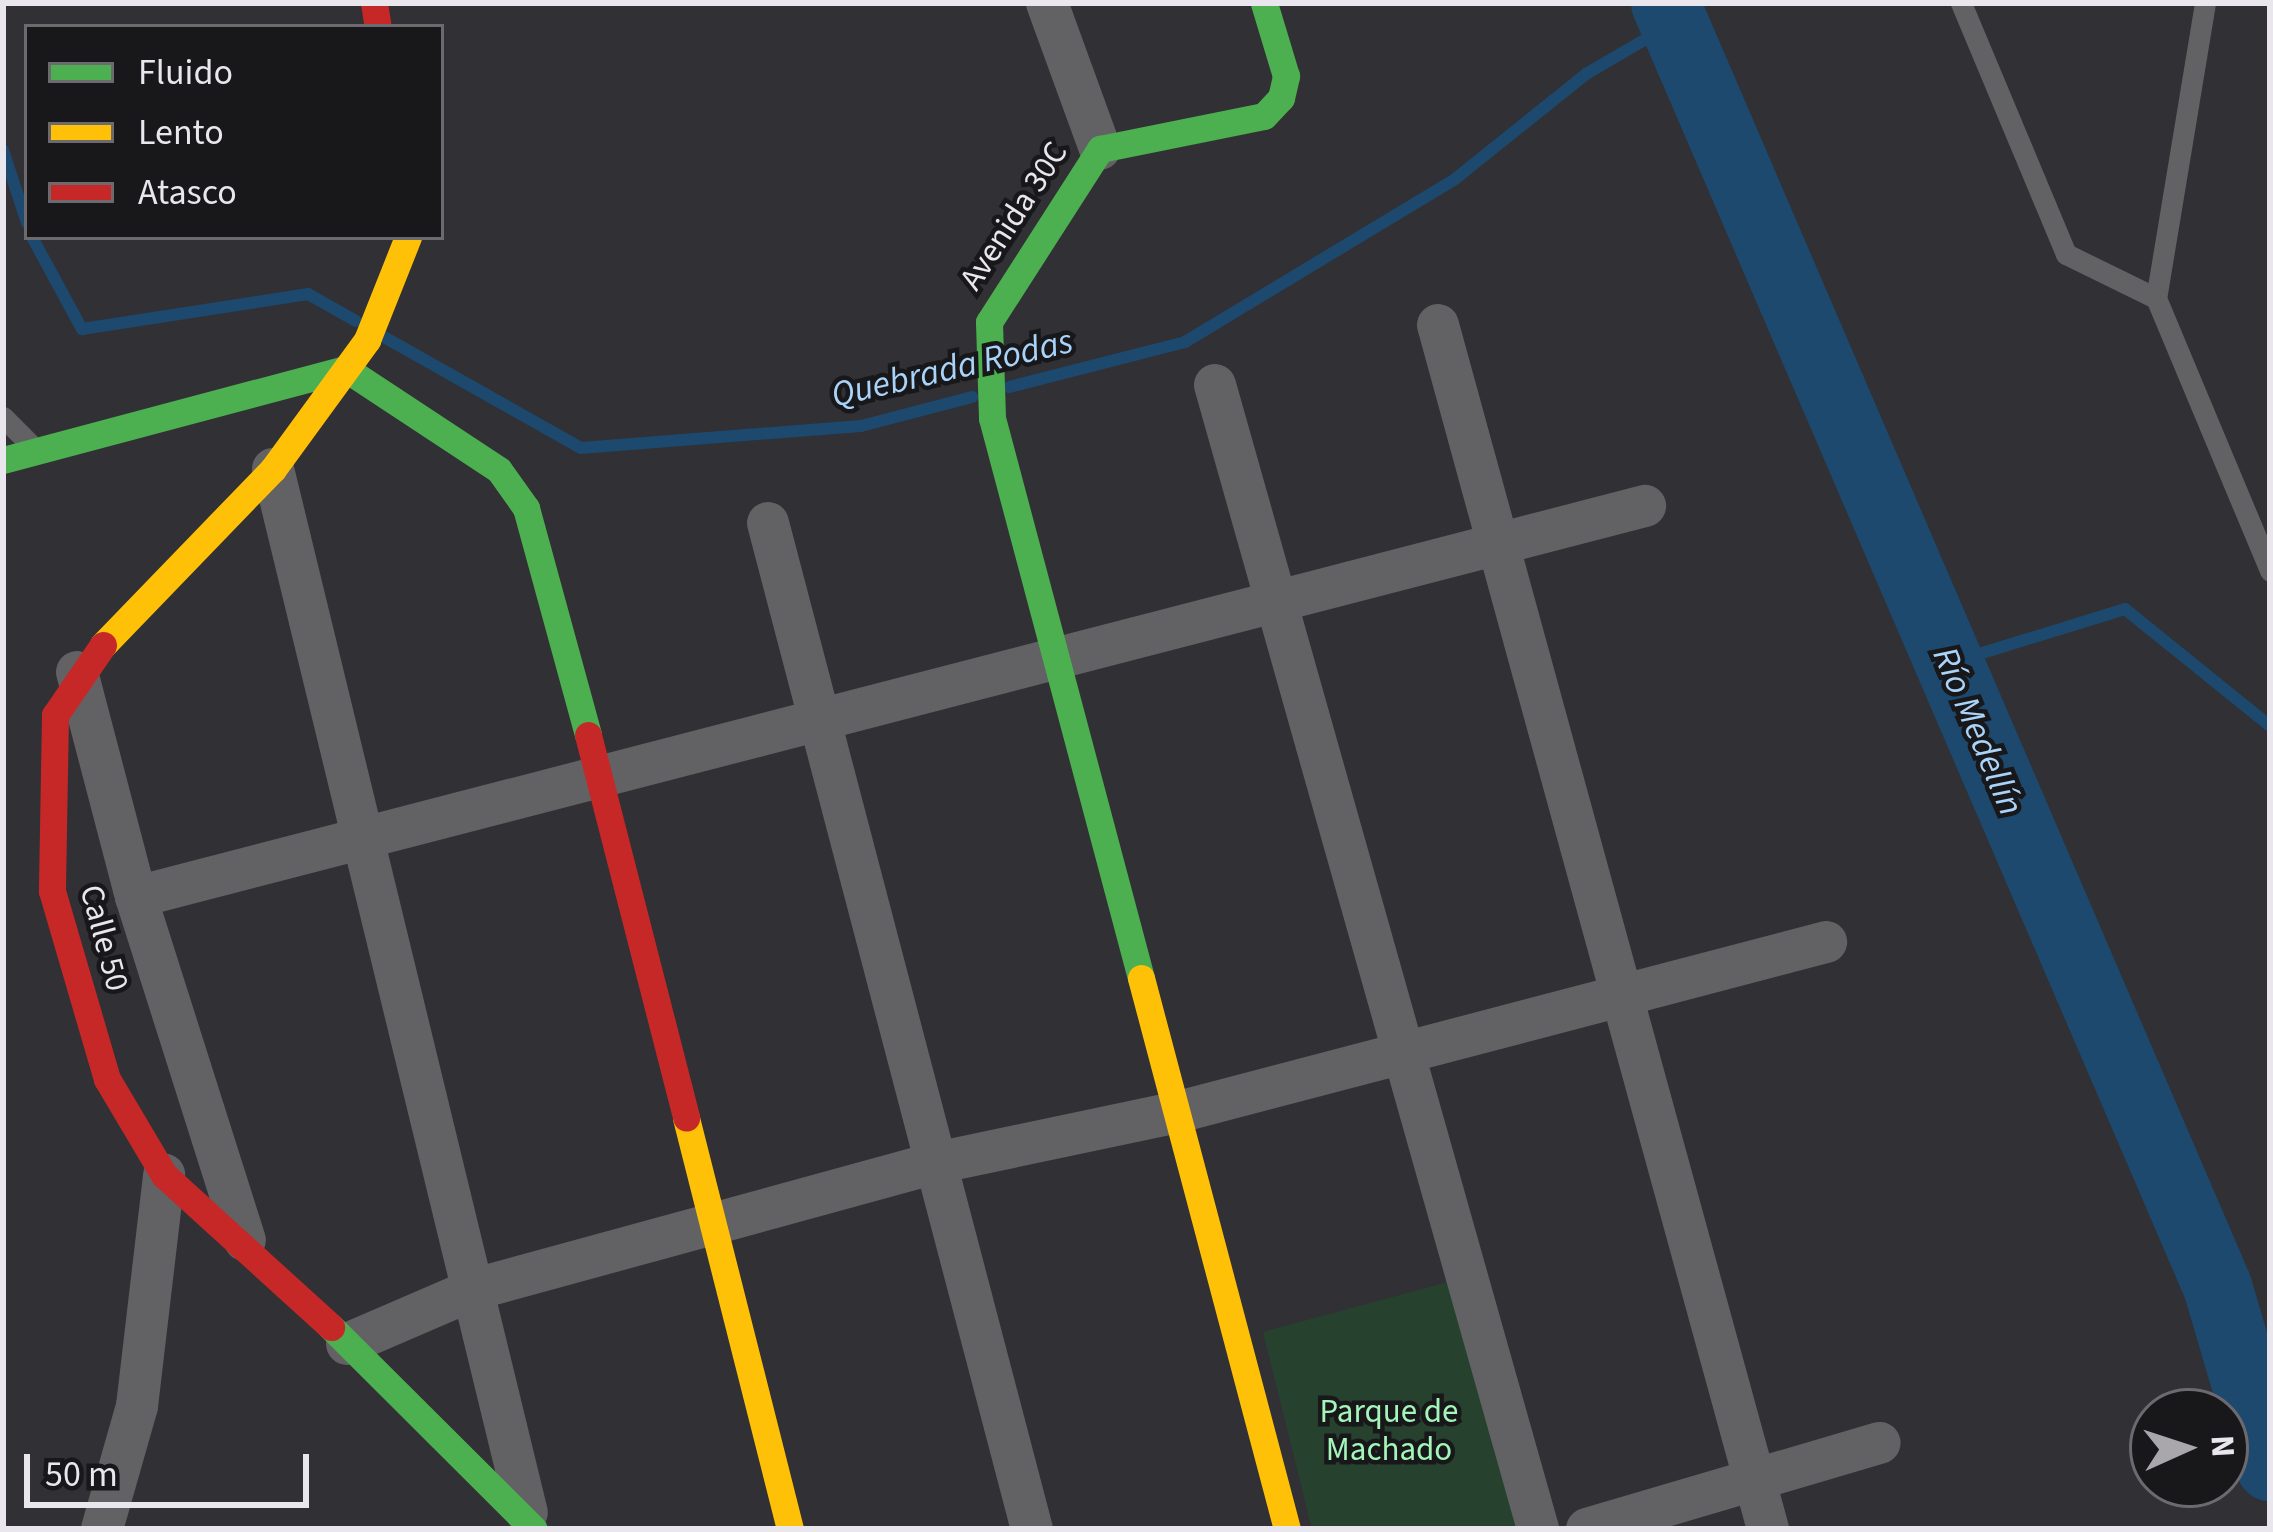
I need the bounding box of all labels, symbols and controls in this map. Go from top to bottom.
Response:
legend [24,24,444,240]
text: Fluido [138,47,233,98]
text: Lento [138,107,224,158]
street label: Avenida 30C [951,134,1077,298]
text: Atasco [138,167,237,218]
water label: Quebrada Rodas [827,319,1077,417]
water label: Río Medellín [1923,640,2033,822]
street label: Calle 50 [71,881,137,995]
north arrow [2129,1388,2249,1508]
park label: Parque de Machado [1320,1392,1458,1470]
scale bar [30,1430,315,1504]
text: N [2198,1434,2246,1458]
text: 50 m [45,1449,118,1500]

